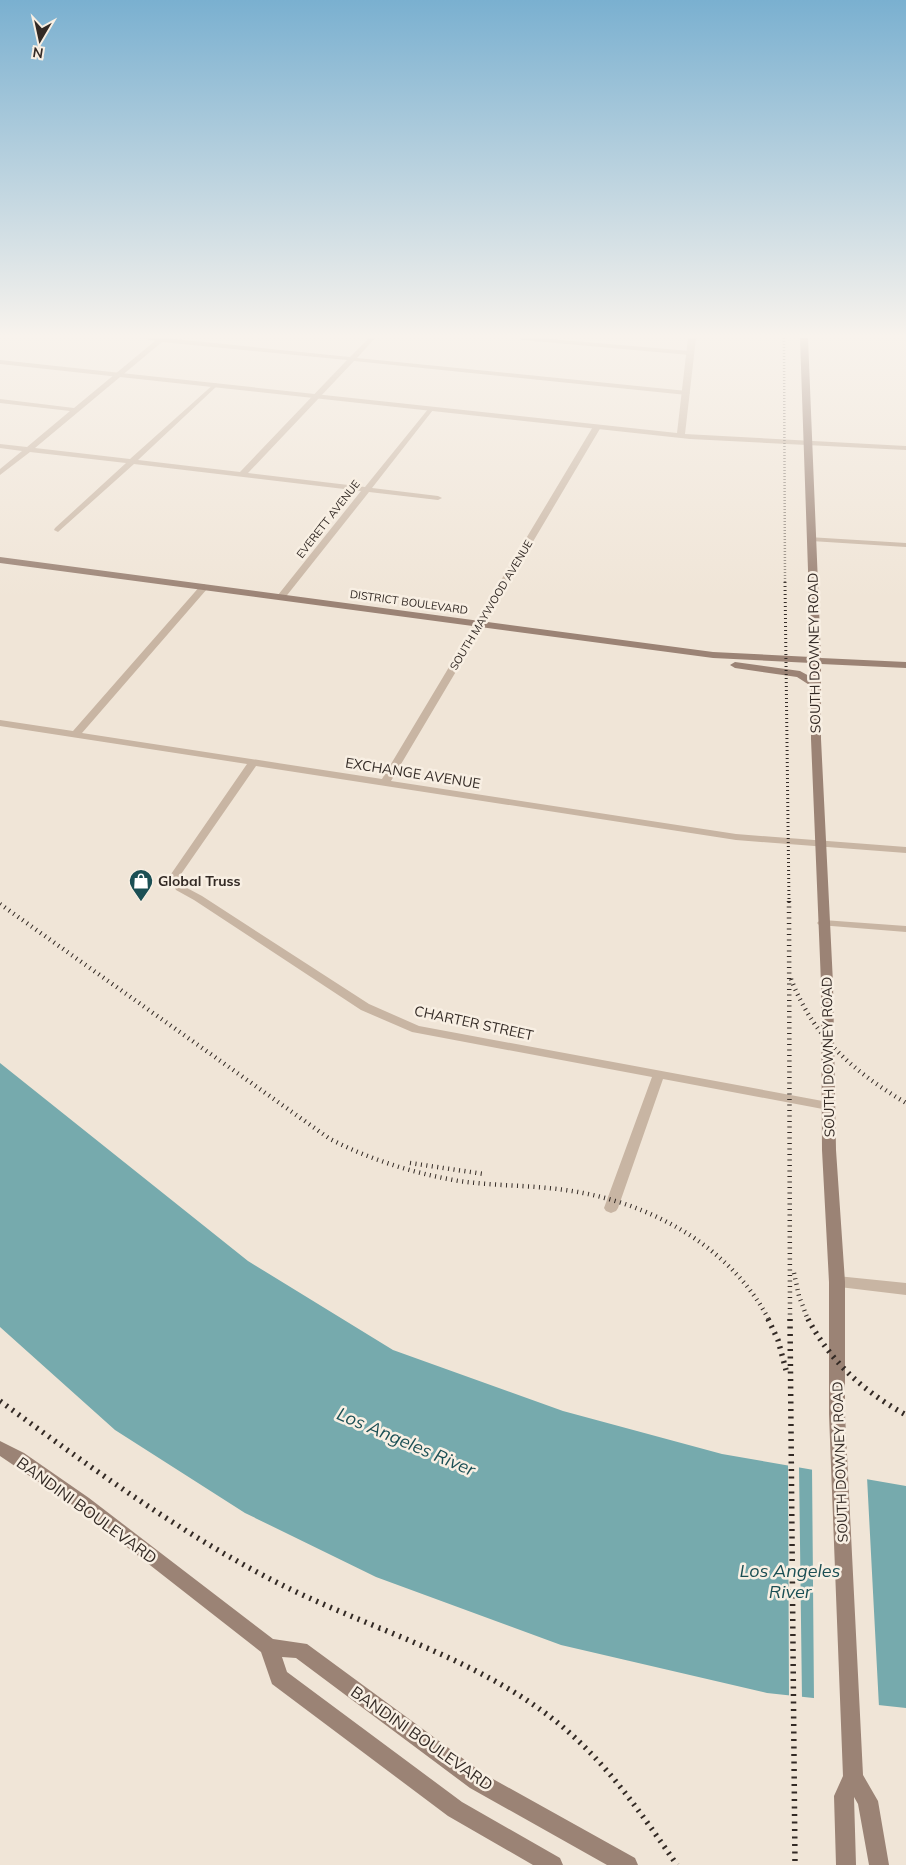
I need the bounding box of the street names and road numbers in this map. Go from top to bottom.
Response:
street label: EVERETT AVENUE [293,477,363,561]
street label: SOUTH MAYWOOD AVENUE [447,537,535,673]
street label: SOUTH DOWNEY ROAD [804,572,824,734]
street label: DISTRICT BOULEVARD [349,587,469,617]
street label: EXCHANGE AVENUE [344,753,482,793]
street label: SOUTH DOWNEY ROAD [818,976,838,1138]
street label: CHARTER STREET [413,1002,536,1045]
street label: SOUTH DOWNEY ROAD [828,1381,852,1543]
street label: BANDINI BOULEVARD [13,1452,161,1568]
street label: BANDINI BOULEVARD [347,1681,497,1795]

